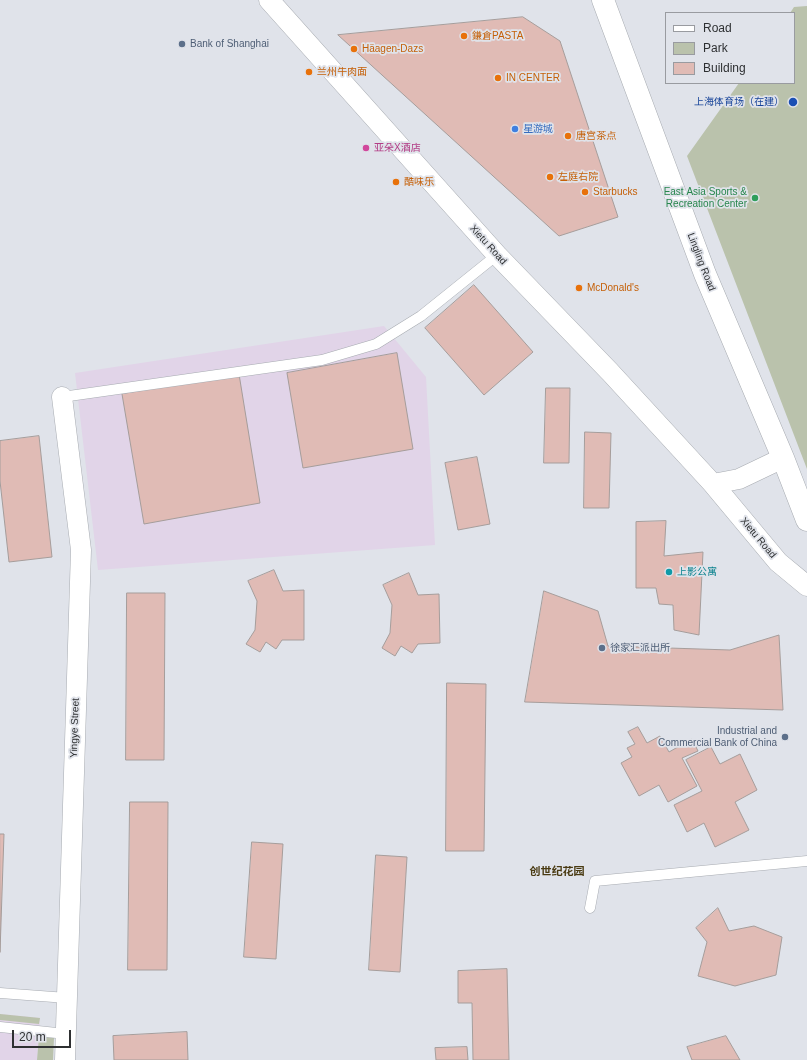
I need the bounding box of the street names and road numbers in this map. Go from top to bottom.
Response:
street label: Xietu Road [467,223,509,267]
street label: Lingling Road [684,231,718,293]
street label: Xietu Road [738,515,778,561]
street label: Yingye Street [68,698,82,758]

